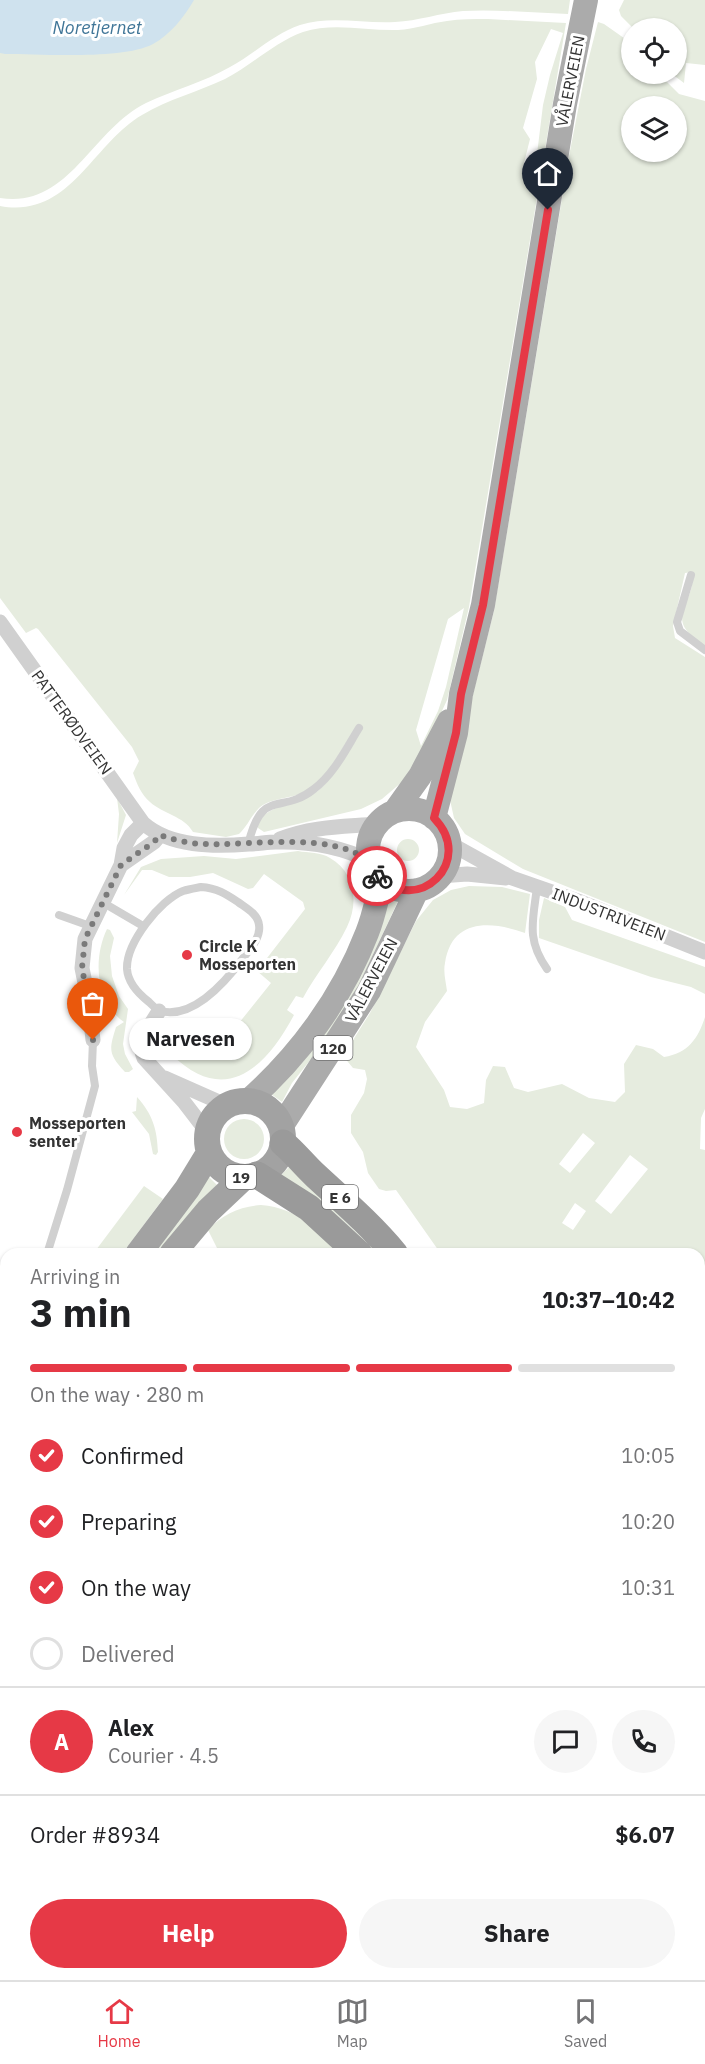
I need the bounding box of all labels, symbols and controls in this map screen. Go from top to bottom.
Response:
water label: Noretjernet [52,16,143,39]
map controls [621,18,687,162]
button: locate [621,18,687,84]
street label: VÅLERVEIEN [550,33,589,128]
button: layers [621,96,687,162]
pin [522,148,573,210]
icon: home [531,157,564,190]
street label: PATTERØDVEIEN [27,666,117,778]
courier [347,846,407,906]
icon: bike [361,860,394,893]
street label: INDUSTRIVEIEN [549,883,669,945]
street label: VÅLERVEIEN [340,934,402,1026]
place label: Circle K Mosseporten [199,936,296,974]
marker: Circle K Mosseporten [180,948,194,962]
pin [67,978,118,1040]
icon: bag [76,987,109,1020]
callout: Narvesen [129,1019,252,1061]
text: Narvesen [146,1025,235,1052]
road number: 120 [314,1036,352,1060]
place label: Mosseporten senter [29,1113,126,1151]
marker: Mosseporten senter [10,1125,24,1139]
road number: 19 [226,1165,256,1189]
road number: E 6 [322,1185,358,1209]
text: Arriving in [30,1263,120,1290]
text: 10:37–10:42 [542,1285,675,1314]
text: 3 min [30,1287,132,1338]
text: On the way · 280 m [30,1381,204,1408]
icon: check [30,1439,63,1472]
text: Confirmed [81,1441,184,1470]
text: 10:05 [621,1442,675,1469]
icon: check [30,1505,63,1538]
text: Preparing [81,1507,176,1536]
text: 10:20 [621,1508,675,1535]
icon: check [30,1571,63,1604]
text: On the way [81,1573,191,1602]
text: 10:31 [621,1574,675,1601]
text: Delivered [81,1639,175,1668]
button: chat [534,1710,597,1773]
button: phone [612,1710,675,1773]
text: Alex [108,1713,154,1742]
text: A [54,1727,69,1756]
text: Courier · 4.5 [108,1742,219,1769]
text: Order #8934 [30,1820,160,1849]
text: $6.07 [615,1820,675,1849]
button: Help [30,1899,347,1968]
button: Share [359,1899,675,1968]
tab: Home [98,1995,141,2051]
tab: Map [336,1995,369,2051]
tab: Saved [564,1995,607,2051]

